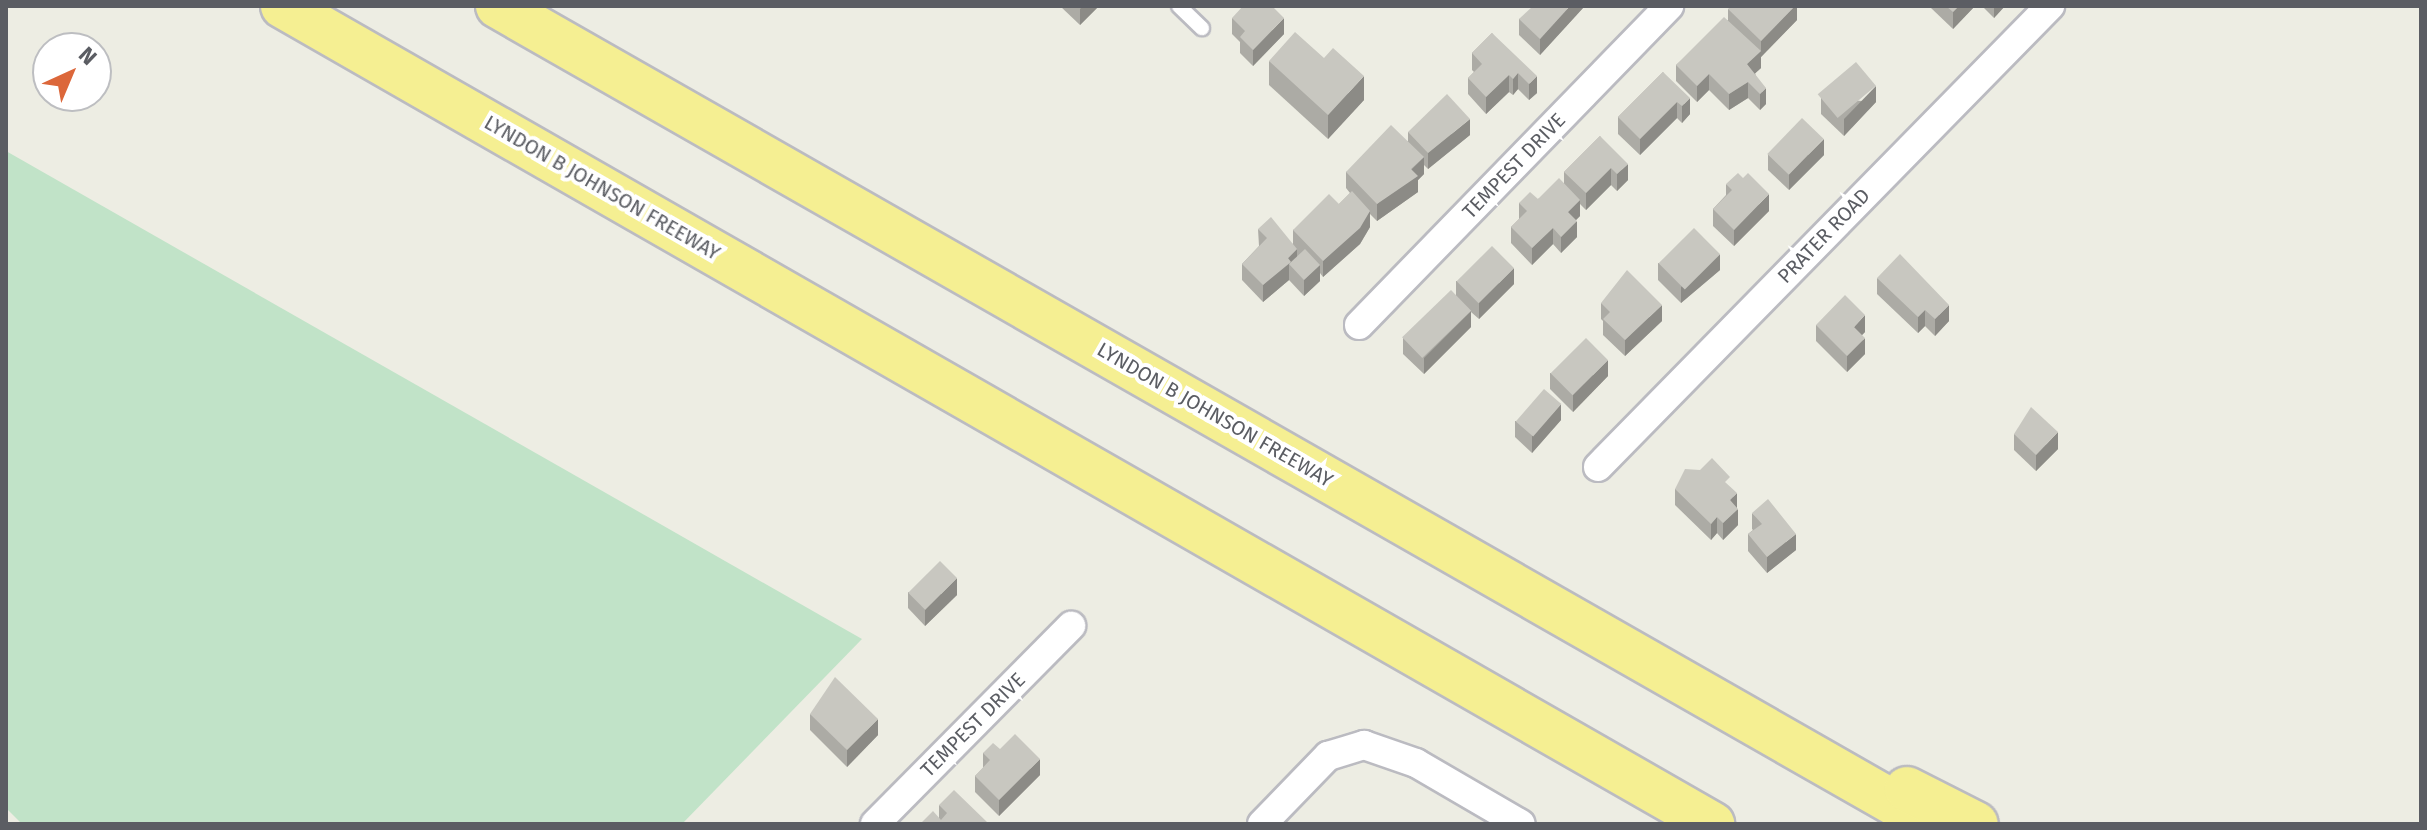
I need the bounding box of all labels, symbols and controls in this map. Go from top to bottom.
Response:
north arrow [32,32,112,112]
text: N [73,41,102,71]
street label: TEMPEST DRIVE [1458,108,1570,224]
street label: LYNDON B JOHNSON FREEWAY [480,111,724,265]
street label: PRATER ROAD [1773,184,1875,288]
street label: LYNDON B JOHNSON FREEWAY [1093,338,1337,492]
street label: TEMPEST DRIVE [916,668,1030,782]

